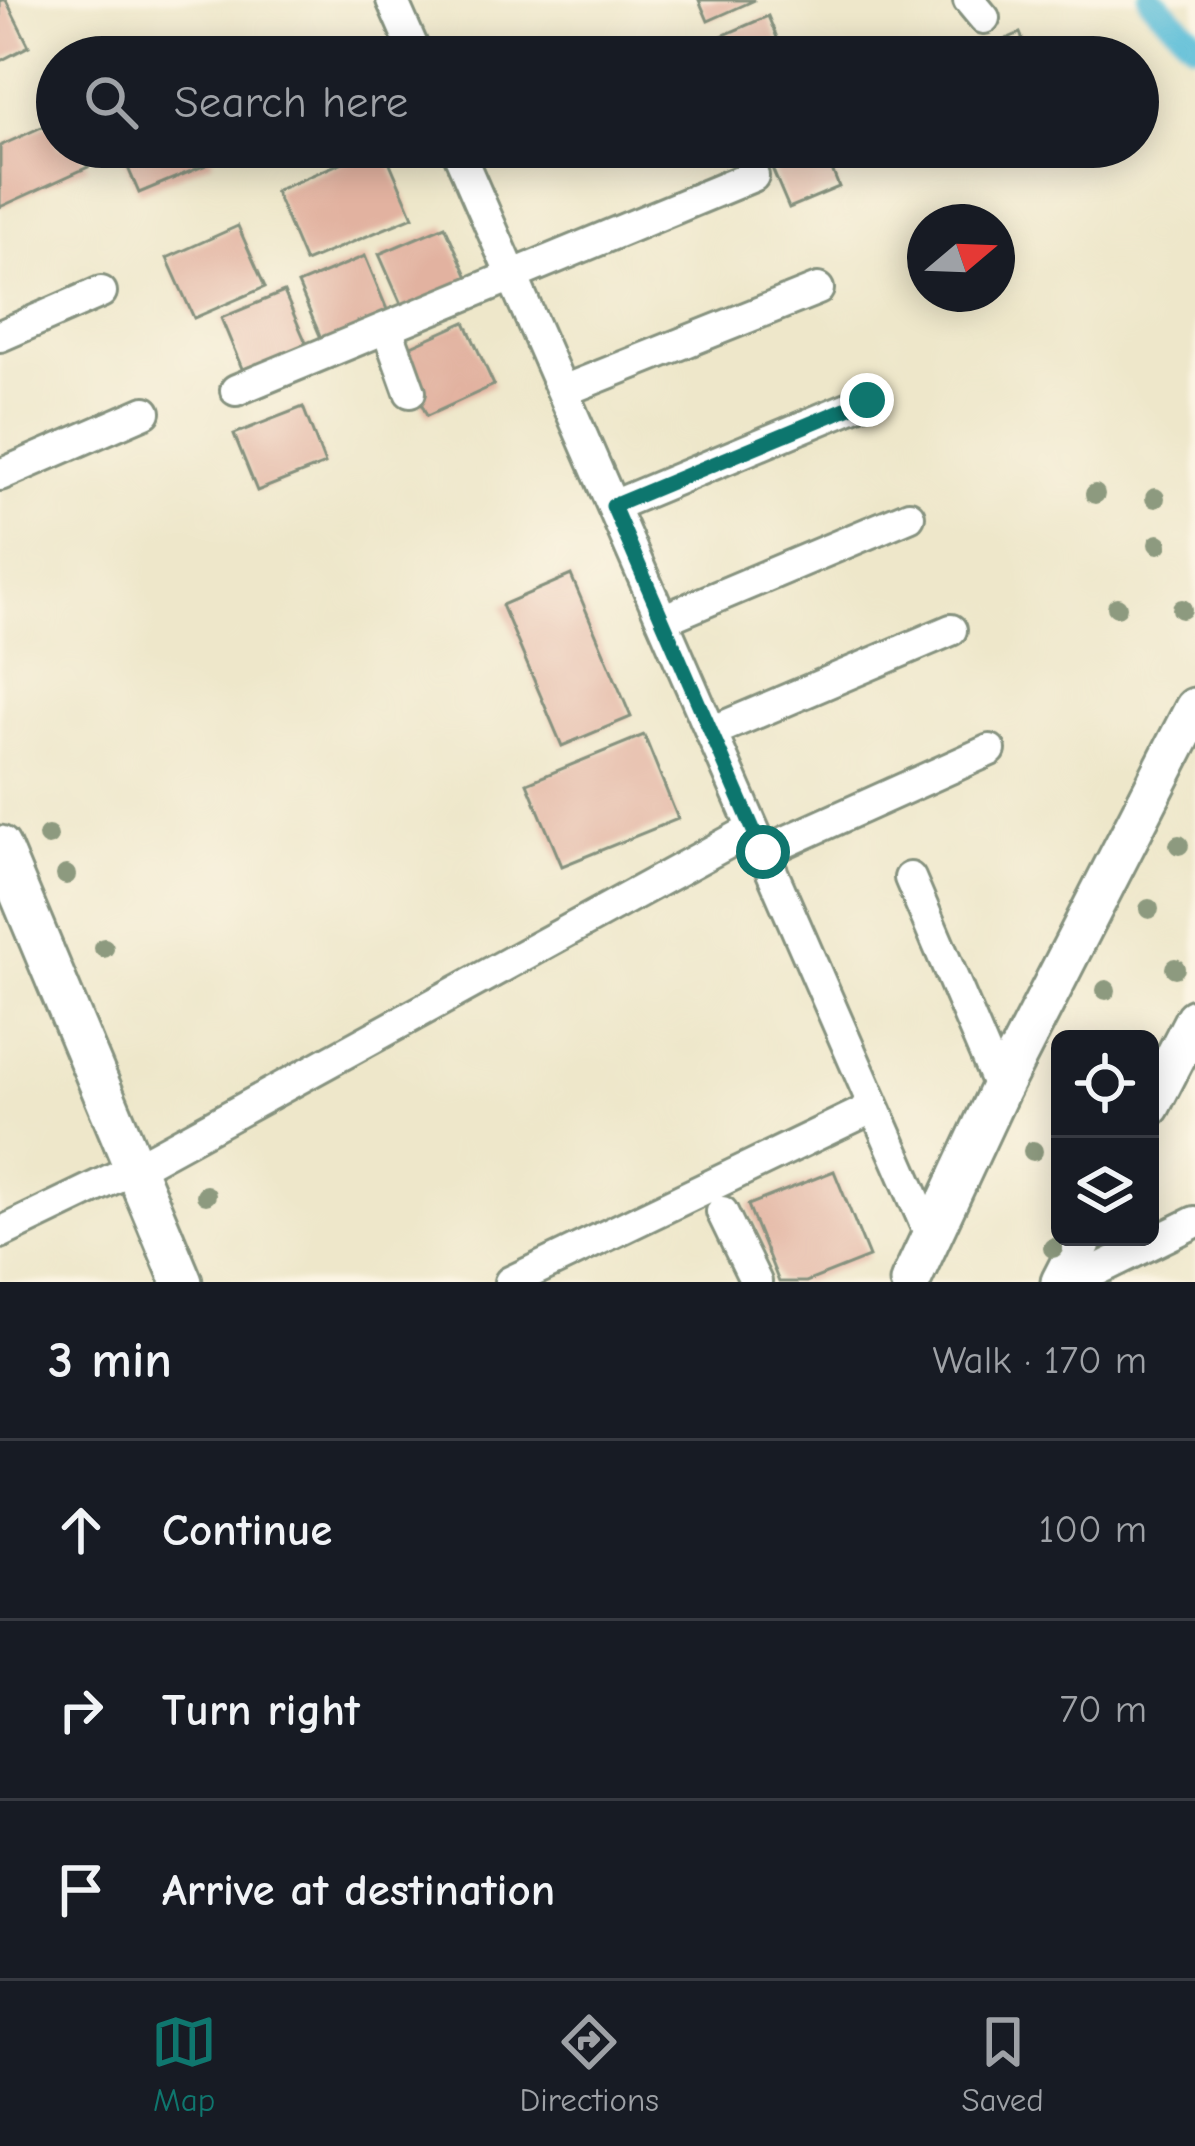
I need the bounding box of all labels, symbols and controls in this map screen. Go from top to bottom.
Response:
search box [36,36,1159,168]
icon: search [78,69,144,135]
text: Search here [174,76,408,128]
north arrow [907,204,1015,312]
route end [840,373,894,427]
route start [736,825,790,879]
map controls [1051,1030,1159,1246]
button: locate [1051,1030,1159,1138]
button: layers [1051,1138,1159,1246]
text: 3 min [48,1331,172,1390]
text: Walk · 170 m [932,1338,1147,1383]
icon: ahead [48,1497,114,1563]
text: Continue [162,1504,332,1556]
text: 100 m [1039,1507,1147,1552]
icon: right [48,1677,114,1743]
text: Turn right [162,1684,360,1736]
text: 70 m [1060,1687,1147,1732]
icon: arrive [48,1857,114,1923]
text: Arrive at destination [162,1864,555,1916]
tab: Map [151,2009,217,2119]
tab: Directions [520,2009,659,2119]
tab: Saved [961,2009,1044,2119]

